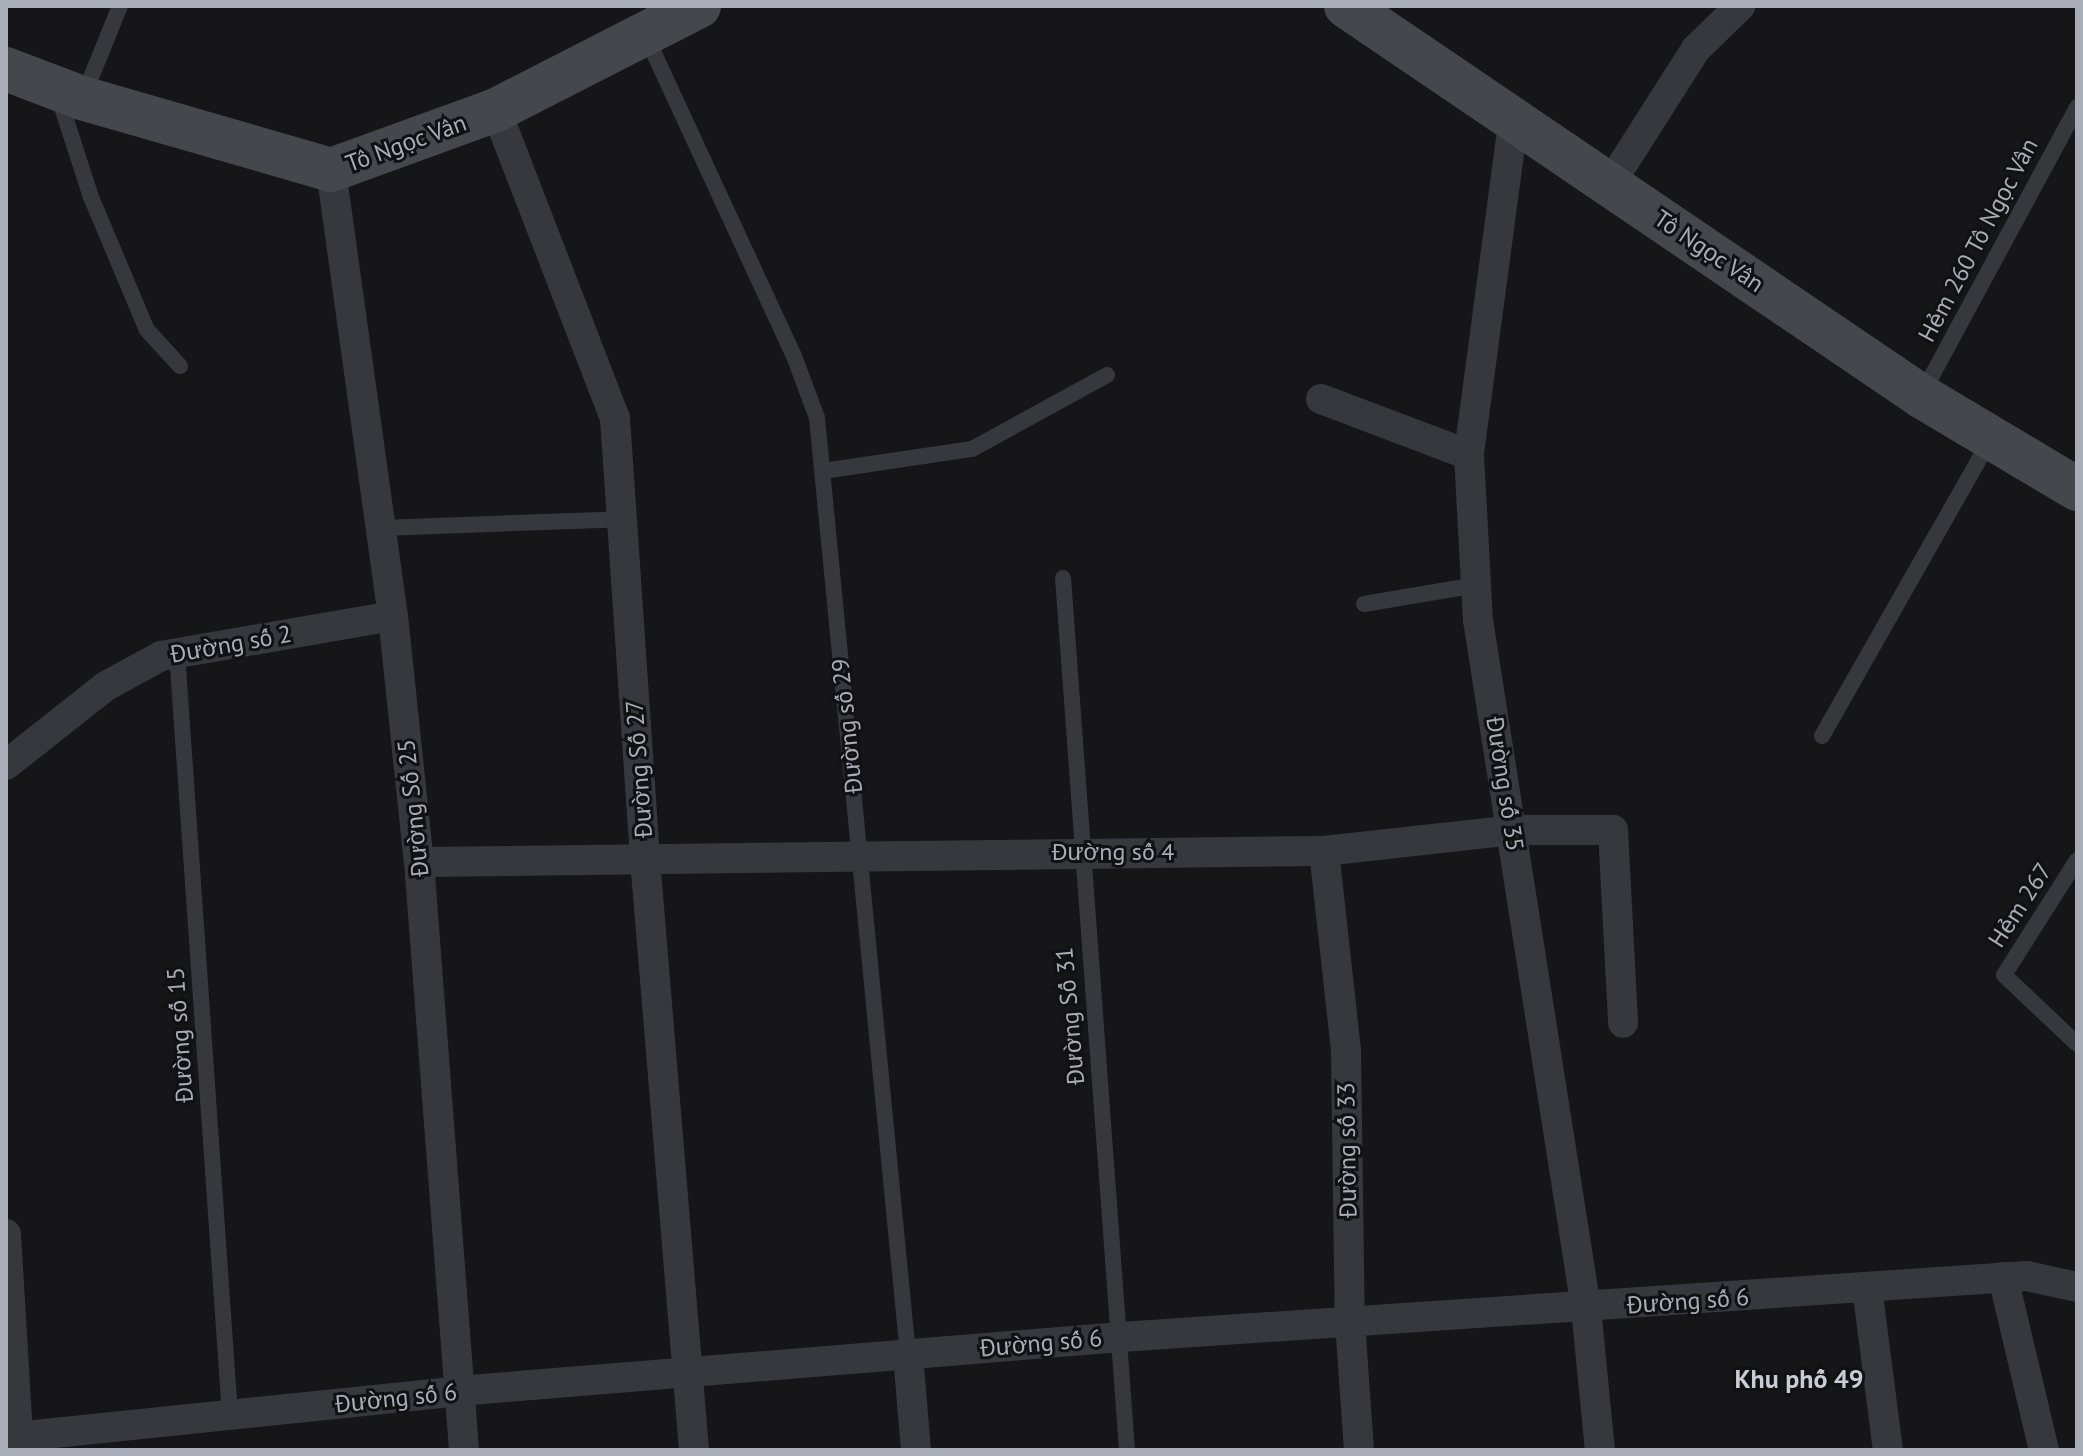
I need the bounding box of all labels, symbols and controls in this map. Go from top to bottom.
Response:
street label: Tô Ngọc Vân [341,108,471,178]
street label: Hẻm 260 Tô Ngọc Vân [1912,132,2044,348]
street label: Tô Ngọc Vân [1648,203,1770,299]
street label: Đường số 2 [168,619,294,669]
street label: Đường số 29 [826,657,868,795]
street label: Đường Số 27 [620,699,658,839]
street label: Đường số 35 [1480,715,1530,853]
street label: Đường Số 25 [391,738,435,878]
street label: Đường số 4 [1052,838,1174,866]
street label: Hẻm 267 [1982,857,2058,953]
street label: Đường Số 31 [1050,946,1090,1086]
street label: Đường số 15 [161,966,199,1104]
street label: Đường số 33 [1331,1082,1363,1218]
street label: Đường số 6 [1626,1282,1750,1320]
street label: Đường số 6 [979,1323,1103,1363]
district label: Khu phố 49 [1734,1363,1864,1395]
street label: Đường số 6 [334,1377,458,1419]

